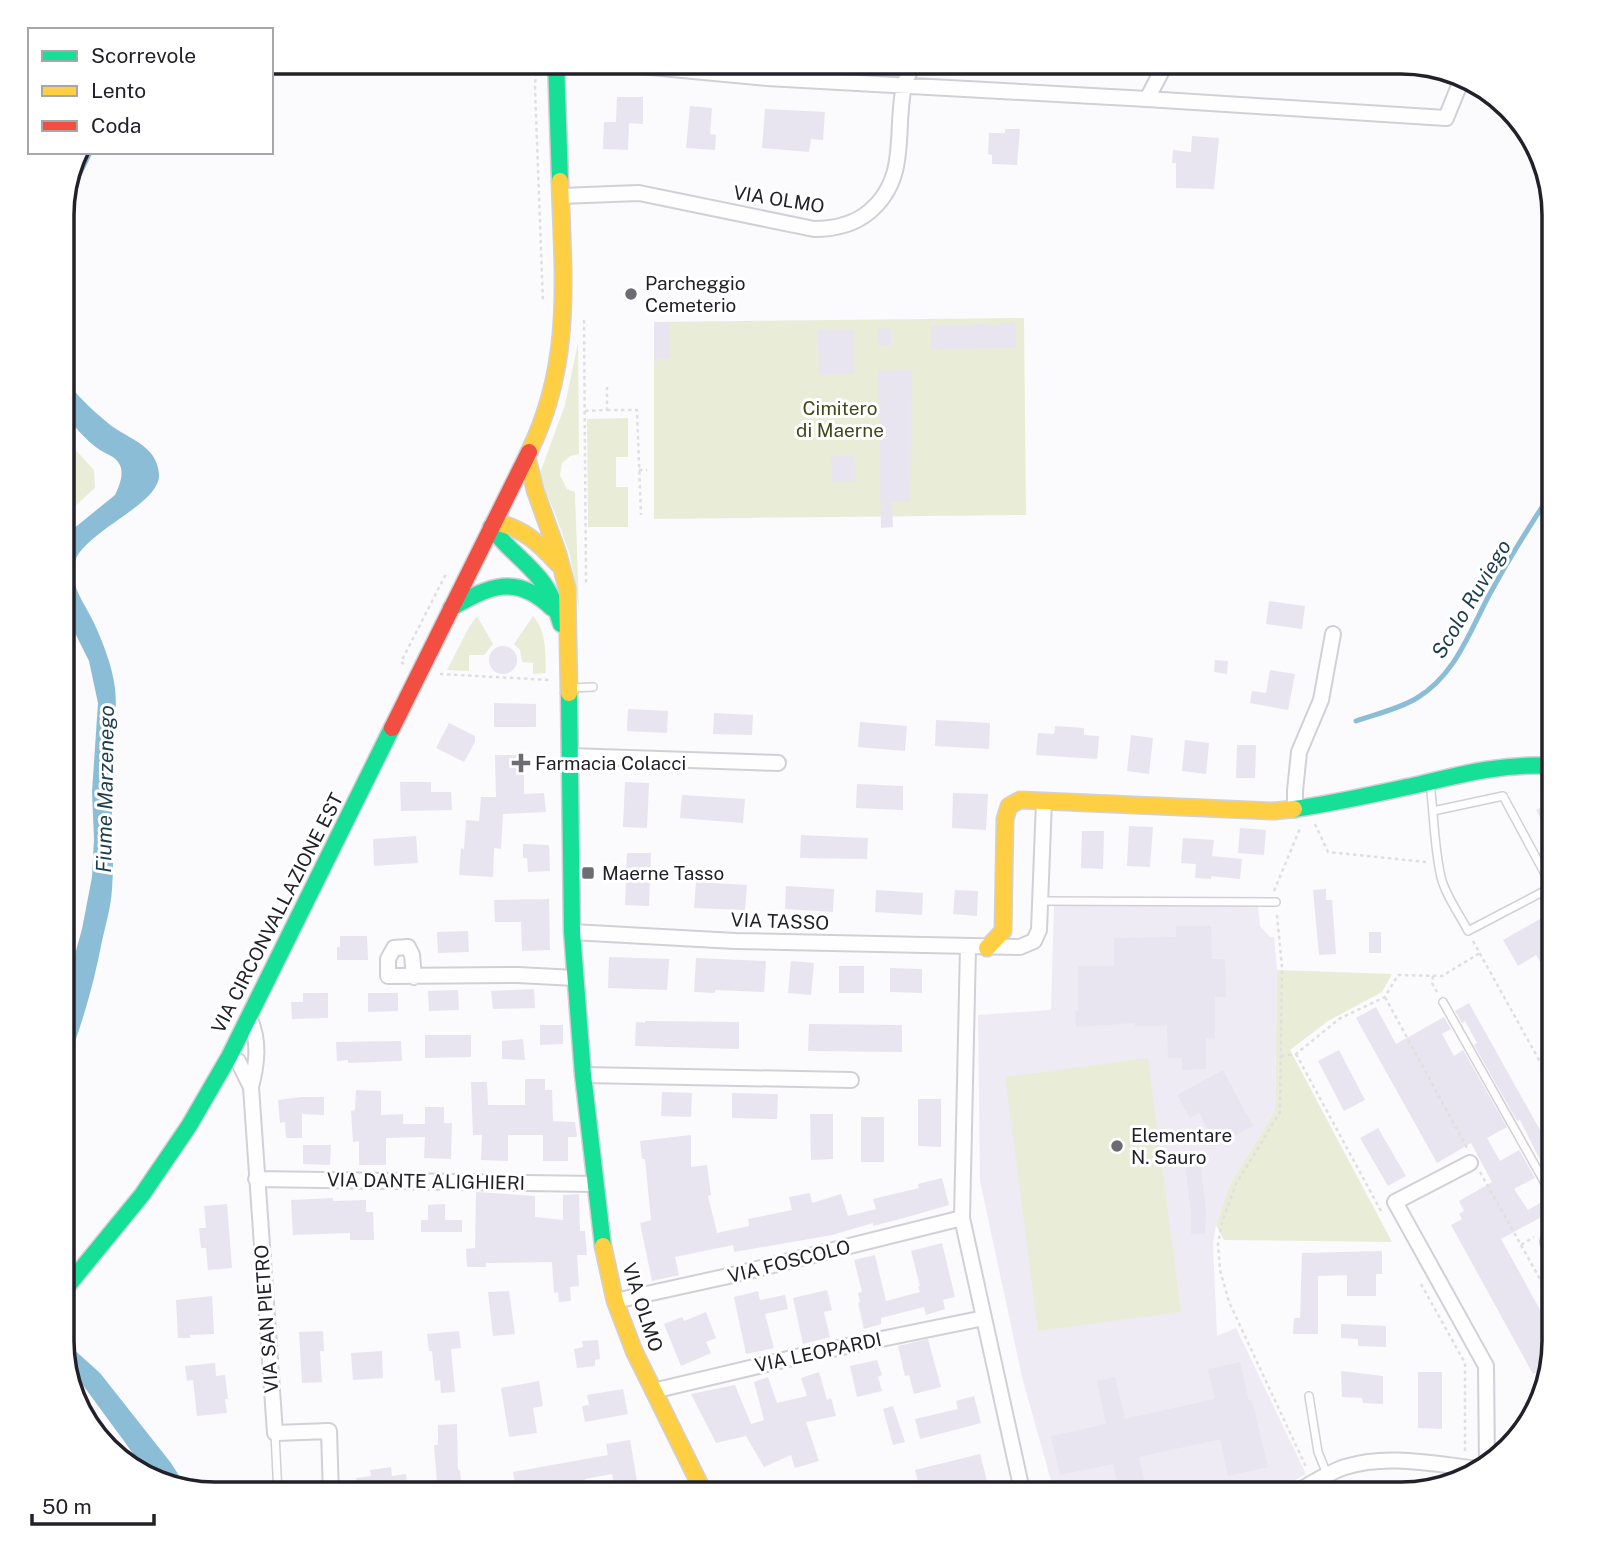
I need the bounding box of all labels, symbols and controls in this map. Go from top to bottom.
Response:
legend [28,28,273,154]
text: Scorrevole [91,43,196,68]
text: Lento [91,78,146,103]
text: Coda [91,113,141,138]
street label: VIA OLMO [732,181,826,217]
place label: Parcheggio Cemeterio [645,272,745,316]
marker: Parcheggio Cemeterio [623,286,639,302]
park label: Cimitero di Maerne [796,397,884,441]
water label: Scolo Ruviego [1426,535,1516,663]
water label: Fiume Marzenego [91,705,119,873]
place label: Farmacia Colacci [535,752,686,774]
marker: Farmacia Colacci [513,755,529,771]
street label: VIA CIRCONVALLAZIONE EST [207,789,347,1037]
place label: Maerne Tasso [602,862,724,884]
marker: Maerne Tasso [580,865,596,881]
street label: VIA TASSO [730,908,830,934]
place label: Elementare N. Sauro [1131,1124,1232,1168]
marker: Elementare N. Sauro [1109,1138,1125,1154]
street label: VIA DANTE ALIGHIERI [327,1168,525,1194]
street label: VIA FOSCOLO [725,1235,853,1287]
street label: VIA SAN PIETRO [250,1244,282,1394]
street label: VIA OLMO [618,1260,668,1354]
street label: VIA LEOPARDI [753,1328,883,1376]
scale bar [32,1482,154,1526]
text: 50 m [42,1494,92,1519]

